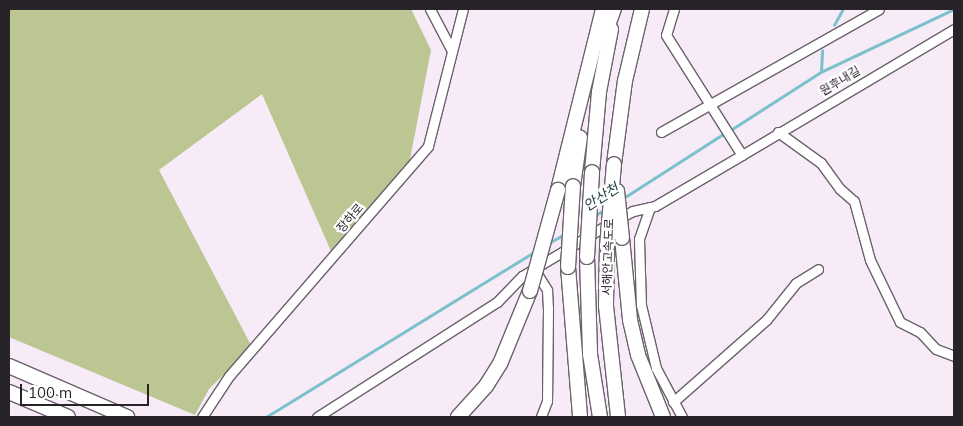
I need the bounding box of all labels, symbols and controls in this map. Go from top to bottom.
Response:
street label: 원후내길 [817,63,863,99]
water label: 안산천 [580,180,622,214]
street label: 장하로 [334,201,366,235]
street label: 서해안고속도로 [599,218,617,296]
scale bar [22,374,151,406]
text: 100 m [28,383,72,402]

